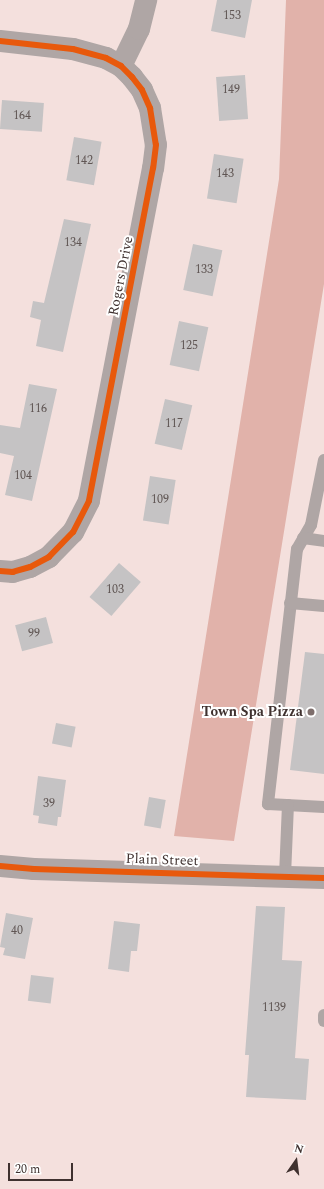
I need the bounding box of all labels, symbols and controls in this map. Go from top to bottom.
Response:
house number: 153 [223,9,241,23]
house number: 149 [222,83,240,97]
house number: 164 [13,109,31,123]
house number: 142 [75,154,93,168]
house number: 143 [216,167,234,181]
street label: Rogers Drive [105,235,137,317]
house number: 134 [64,236,82,250]
house number: 133 [195,263,213,277]
house number: 125 [180,339,198,353]
house number: 116 [29,402,47,416]
house number: 117 [165,417,183,431]
house number: 104 [14,469,32,483]
house number: 109 [151,493,169,507]
house number: 103 [106,583,124,597]
house number: 99 [28,627,40,641]
place label: Town Spa Pizza [202,704,303,720]
marker: Town Spa Pizza [306,707,316,717]
house number: 39 [43,797,55,811]
street label: Plain Street [125,850,199,870]
house number: 40 [11,924,23,938]
house number: 1139 [262,1001,286,1015]
text: N [293,1140,305,1158]
north arrow [276,1141,316,1181]
scale bar [10,1155,75,1181]
text: 20 m [15,1160,40,1179]

